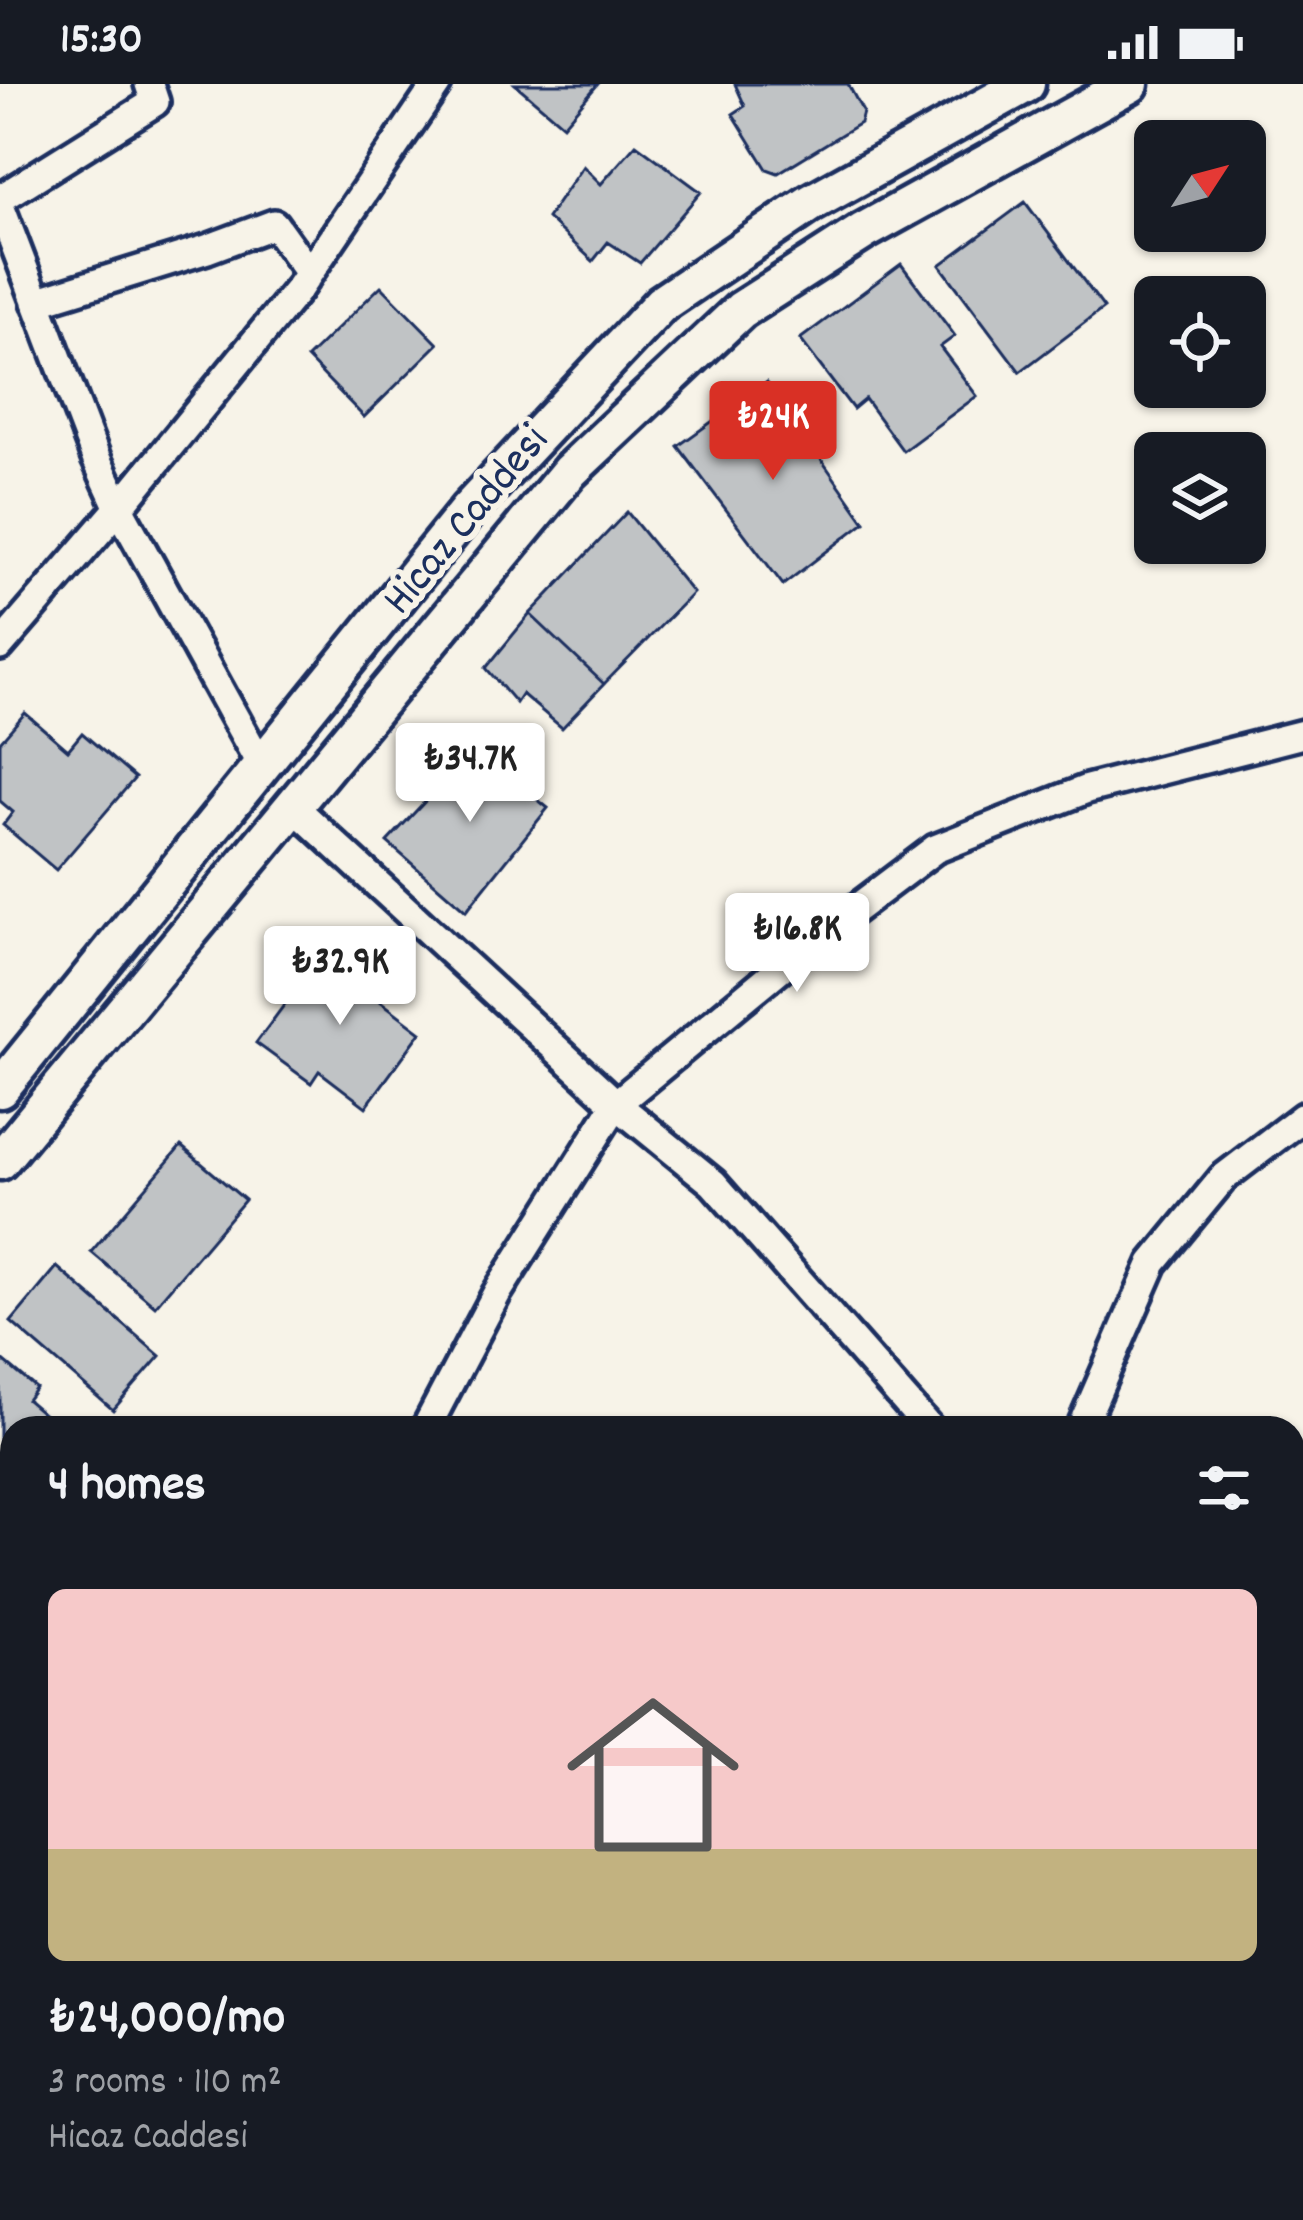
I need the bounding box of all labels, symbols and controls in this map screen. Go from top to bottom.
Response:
text: 15:30 [60,10,143,74]
north arrow [1134,120,1266,252]
map controls [1134,120,1266,564]
button: locate [1134,276,1266,408]
pin: ₺24K [702,381,844,483]
text: ₺24K [737,392,809,447]
street label: Hicaz Caddesi [369,413,567,631]
button: layers [1134,432,1266,564]
pin: ₺34.7K [372,723,568,825]
text: ₺34.7K [423,734,517,789]
pin: ₺16.8K [699,893,895,995]
text: ₺16.8K [752,904,842,959]
pin: ₺32.9K [242,926,438,1028]
text: ₺32.9K [291,937,389,992]
text: 4 homes [48,1452,206,1524]
icon: filters [1191,1455,1257,1521]
icon: home [545,1667,761,1883]
text: ₺24,000/mo [48,1985,285,2057]
text: 3 rooms · 110 m² [48,2057,282,2112]
text: Hicaz Caddesi [48,2112,248,2167]

